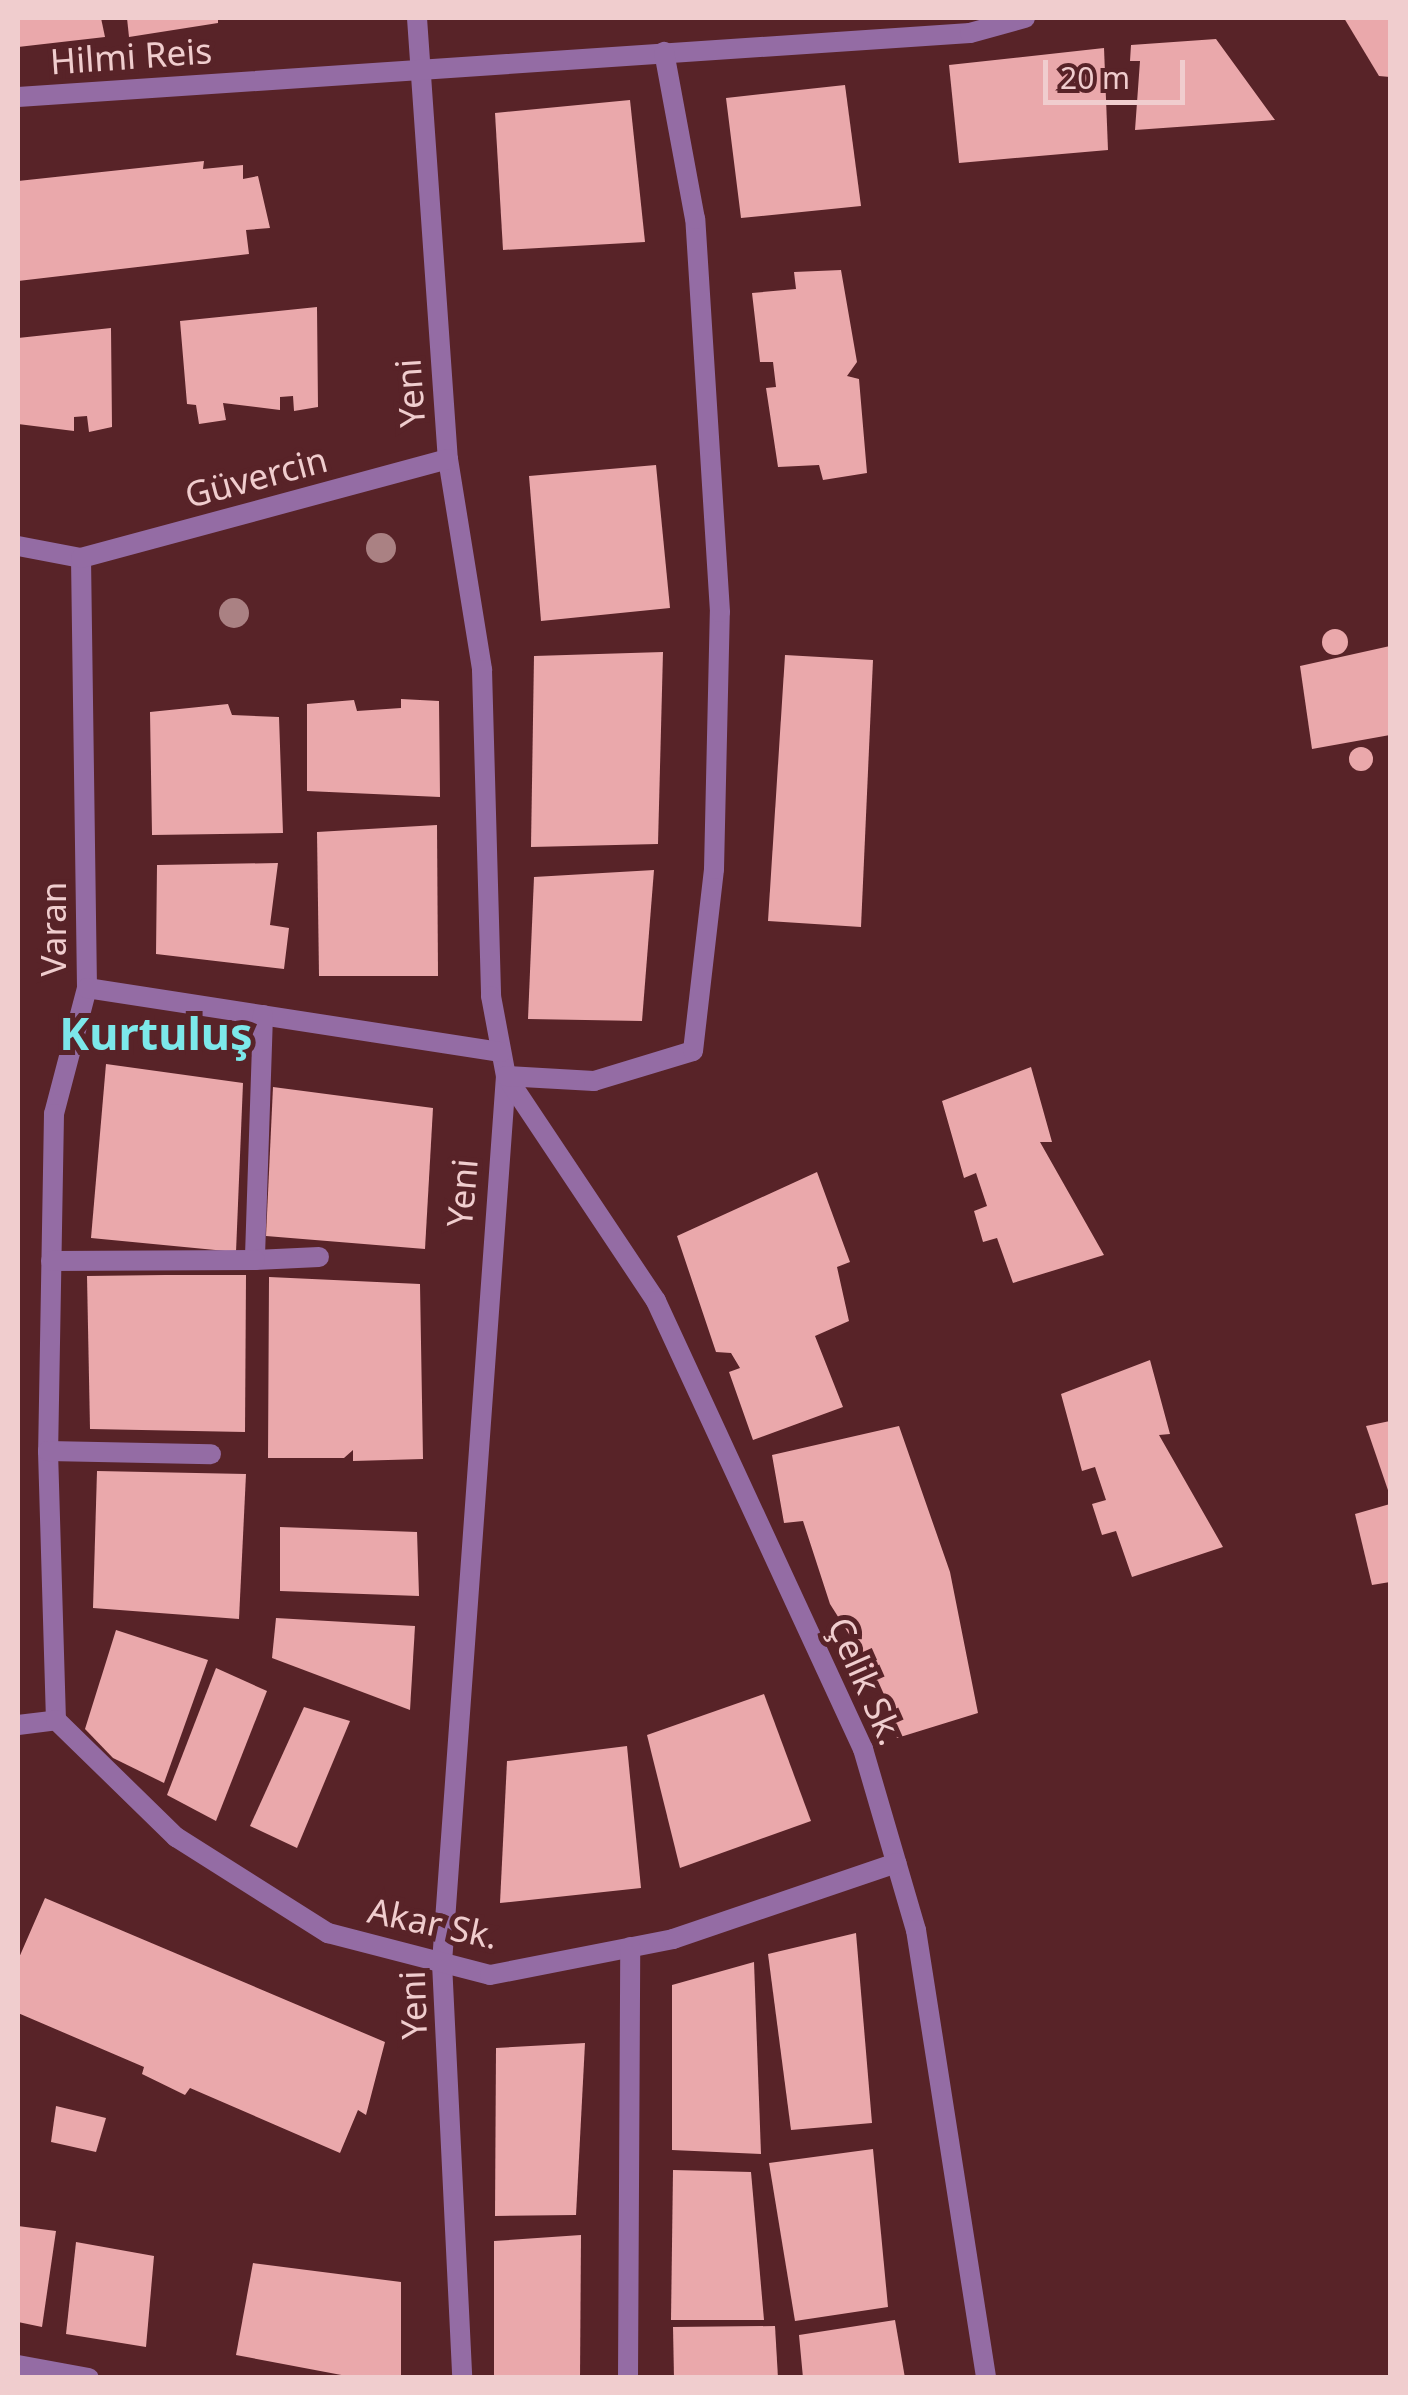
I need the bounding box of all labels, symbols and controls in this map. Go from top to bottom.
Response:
street label: Hilmi Reis [49,29,213,83]
scale bar [1048,40,1190,102]
text: 20 m [1060,57,1130,98]
street label: Yeni [387,357,433,429]
street label: Güvercin [180,438,332,516]
street label: Varan [32,882,74,976]
district label: Kurtuluş [59,1006,253,1060]
street label: Yeni [438,1157,486,1229]
street label: Çelik Sk. [819,1611,913,1751]
street label: Akar Sk. [364,1889,502,1957]
street label: Yeni [391,1970,435,2040]

